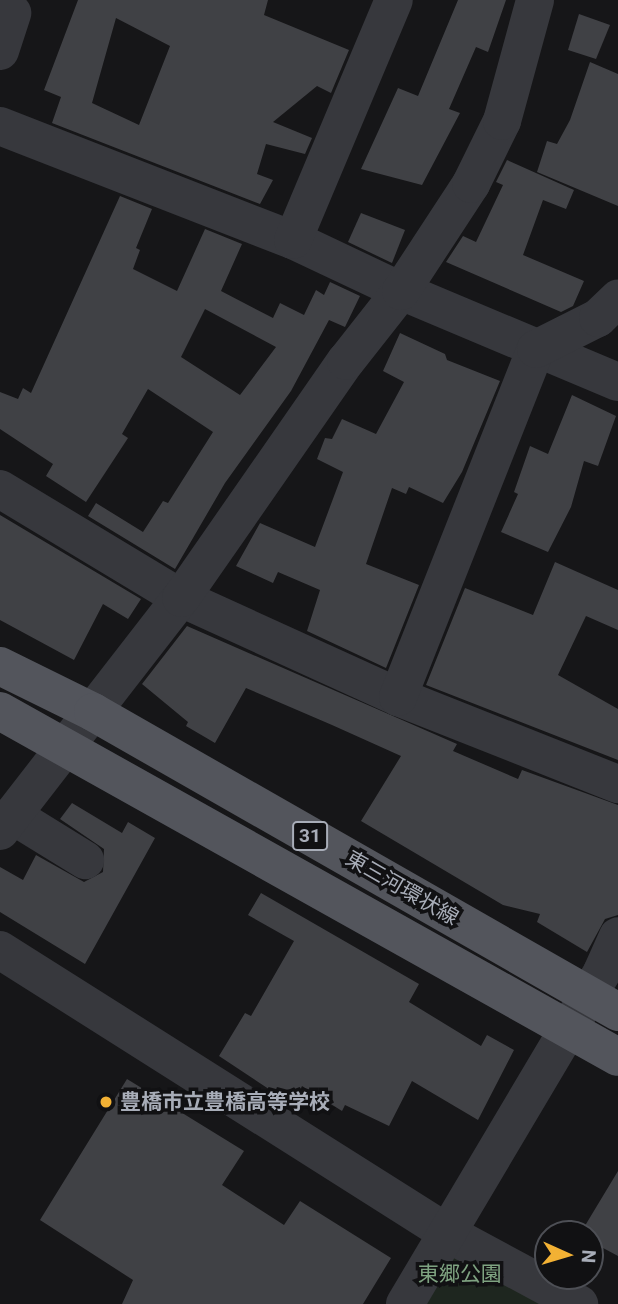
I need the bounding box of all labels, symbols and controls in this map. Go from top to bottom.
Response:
road number: 31 [291,820,329,852]
street label: 東三河環状線 [341,846,463,930]
place label: 豊橋市立豊橋高等学校 [120,1089,330,1115]
marker: 豊橋市立豊橋高等学校 [98,1094,114,1110]
north arrow [534,1220,604,1290]
text: N [577,1249,600,1264]
park label: 東郷公園 [418,1261,502,1287]

